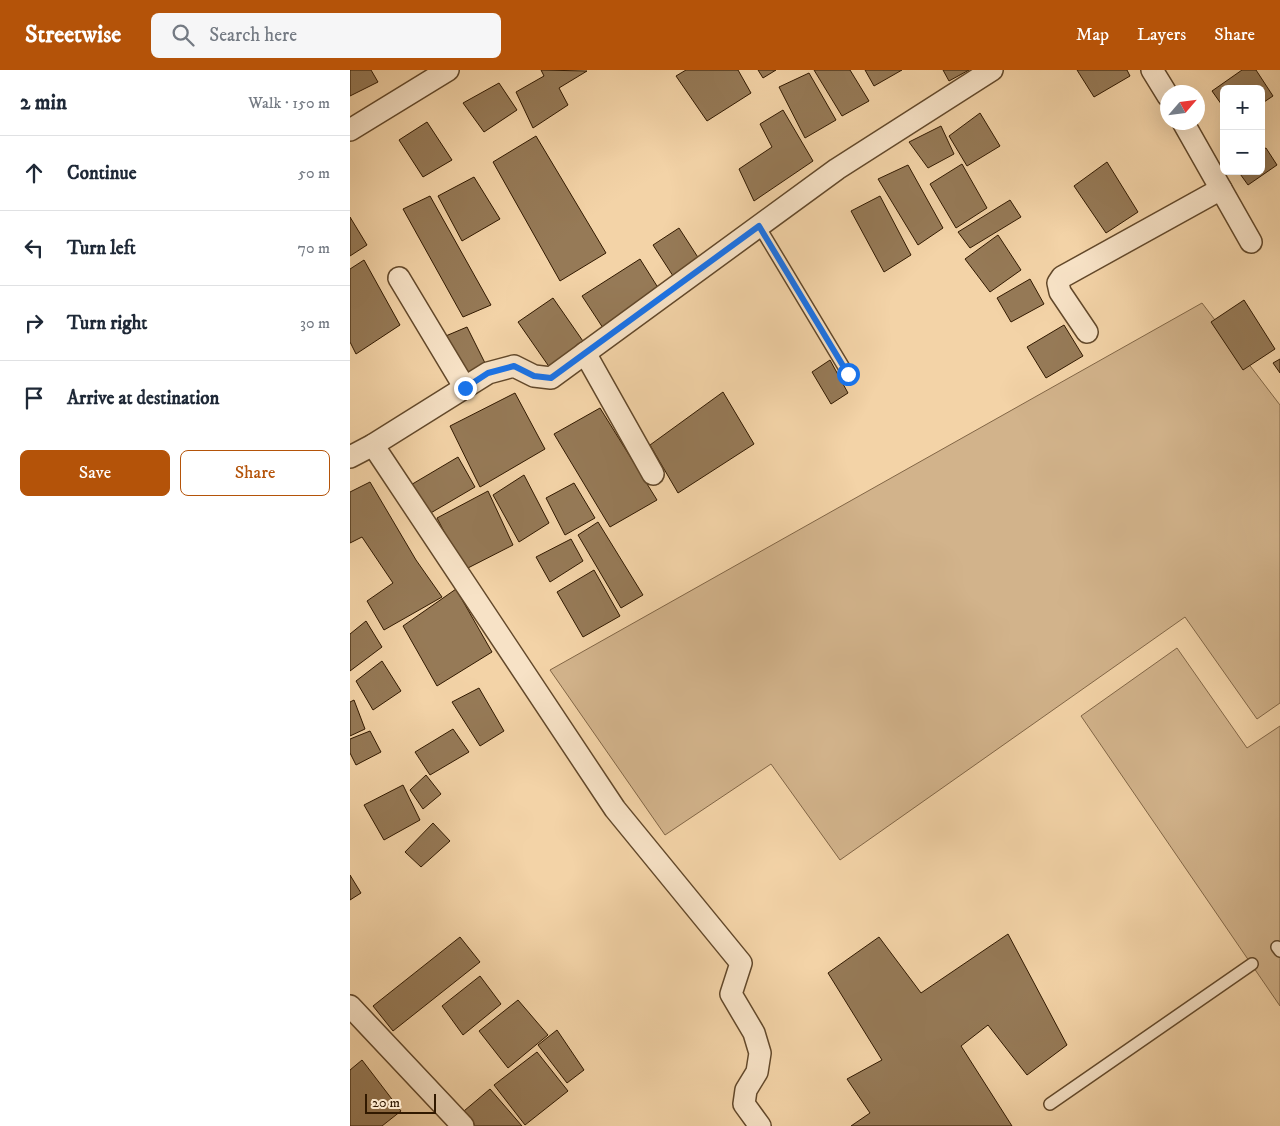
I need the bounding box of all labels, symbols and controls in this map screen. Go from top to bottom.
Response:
search box [151,13,501,58]
text: Streetwise [25,20,121,50]
icon: search [169,21,197,49]
text: Search here [209,24,297,47]
text: Map [1076,24,1109,46]
text: Layers [1137,24,1186,46]
text: Share [1214,24,1255,46]
north arrow [1160,85,1205,130]
map controls [1220,85,1265,175]
button: + [1220,85,1265,130]
text: 2 min [20,90,67,116]
text: Walk · 150 m [248,93,330,113]
button: − [1220,130,1265,175]
icon: ahead [20,159,48,187]
text: Continue [67,162,137,185]
text: 50 m [298,163,330,183]
icon: left [20,234,48,262]
text: Turn left [67,237,136,260]
text: 70 m [298,238,330,258]
icon: right [20,309,48,337]
text: Turn right [67,312,147,335]
text: 30 m [300,313,330,333]
route start [837,363,860,386]
route end [454,377,477,400]
icon: arrive [20,384,48,412]
text: Arrive at destination [67,387,219,410]
button: Save [20,450,170,496]
button: Share [180,450,330,496]
scale bar [365,1091,436,1114]
text: 20 m [372,1094,400,1112]

